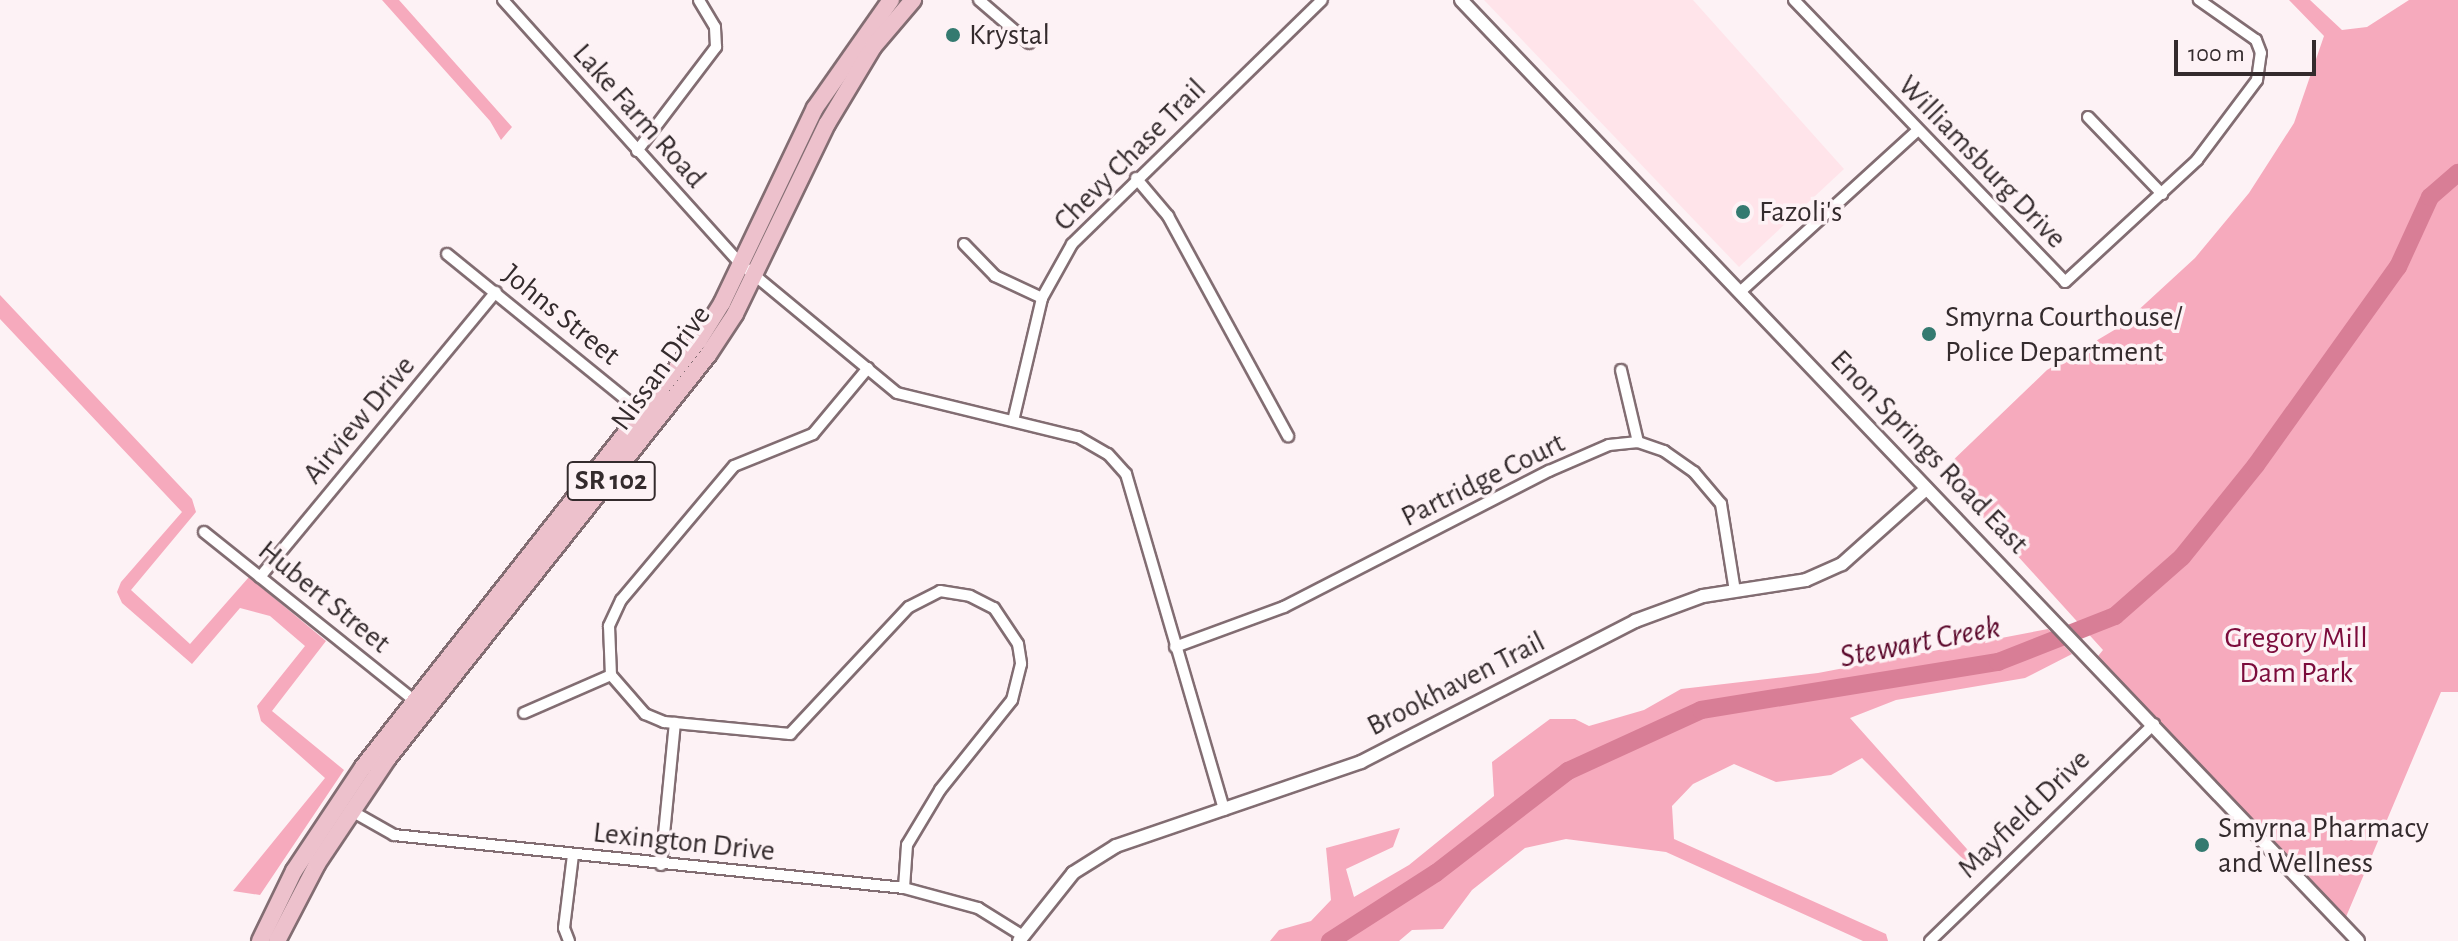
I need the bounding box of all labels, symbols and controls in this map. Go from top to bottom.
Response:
place label: Krystal [969,17,1050,53]
scale bar [2178,24,2320,74]
marker: Krystal [944,26,962,44]
street label: Lake Farm Road [565,36,713,196]
text: 100 m [2188,42,2245,66]
street label: Williamsburg Drive [1890,68,2074,256]
street label: Chevy Chase Trail [1046,71,1214,239]
place label: Fazoli's [1759,194,1842,230]
marker: Fazoli's [1734,203,1752,221]
street label: Johns Street [495,257,627,373]
street label: Nissan Drive [603,298,719,438]
place label: Smyrna Courthouse/ Police Department [1945,299,2182,370]
marker: Smyrna Courthouse/ Police Department [1920,325,1938,343]
street label: Enon Springs Road East [1822,342,2036,562]
street label: Airview Drive [295,349,423,491]
street label: Partridge Court [1395,425,1571,535]
road number: SR 102 [565,457,657,505]
street label: Hubert Street [251,533,397,661]
water label: Stewart Creek [1837,608,2003,676]
park label: Gregory Mill Dam Park [2224,620,2368,690]
street label: Brookhaven Trail [1361,624,1551,744]
street label: Mayfield Drive [1950,742,2098,886]
place label: Smyrna Pharmacy and Wellness [2218,810,2429,880]
street label: Lexington Drive [591,815,777,869]
marker: Smyrna Pharmacy and Wellness [2193,836,2211,854]

